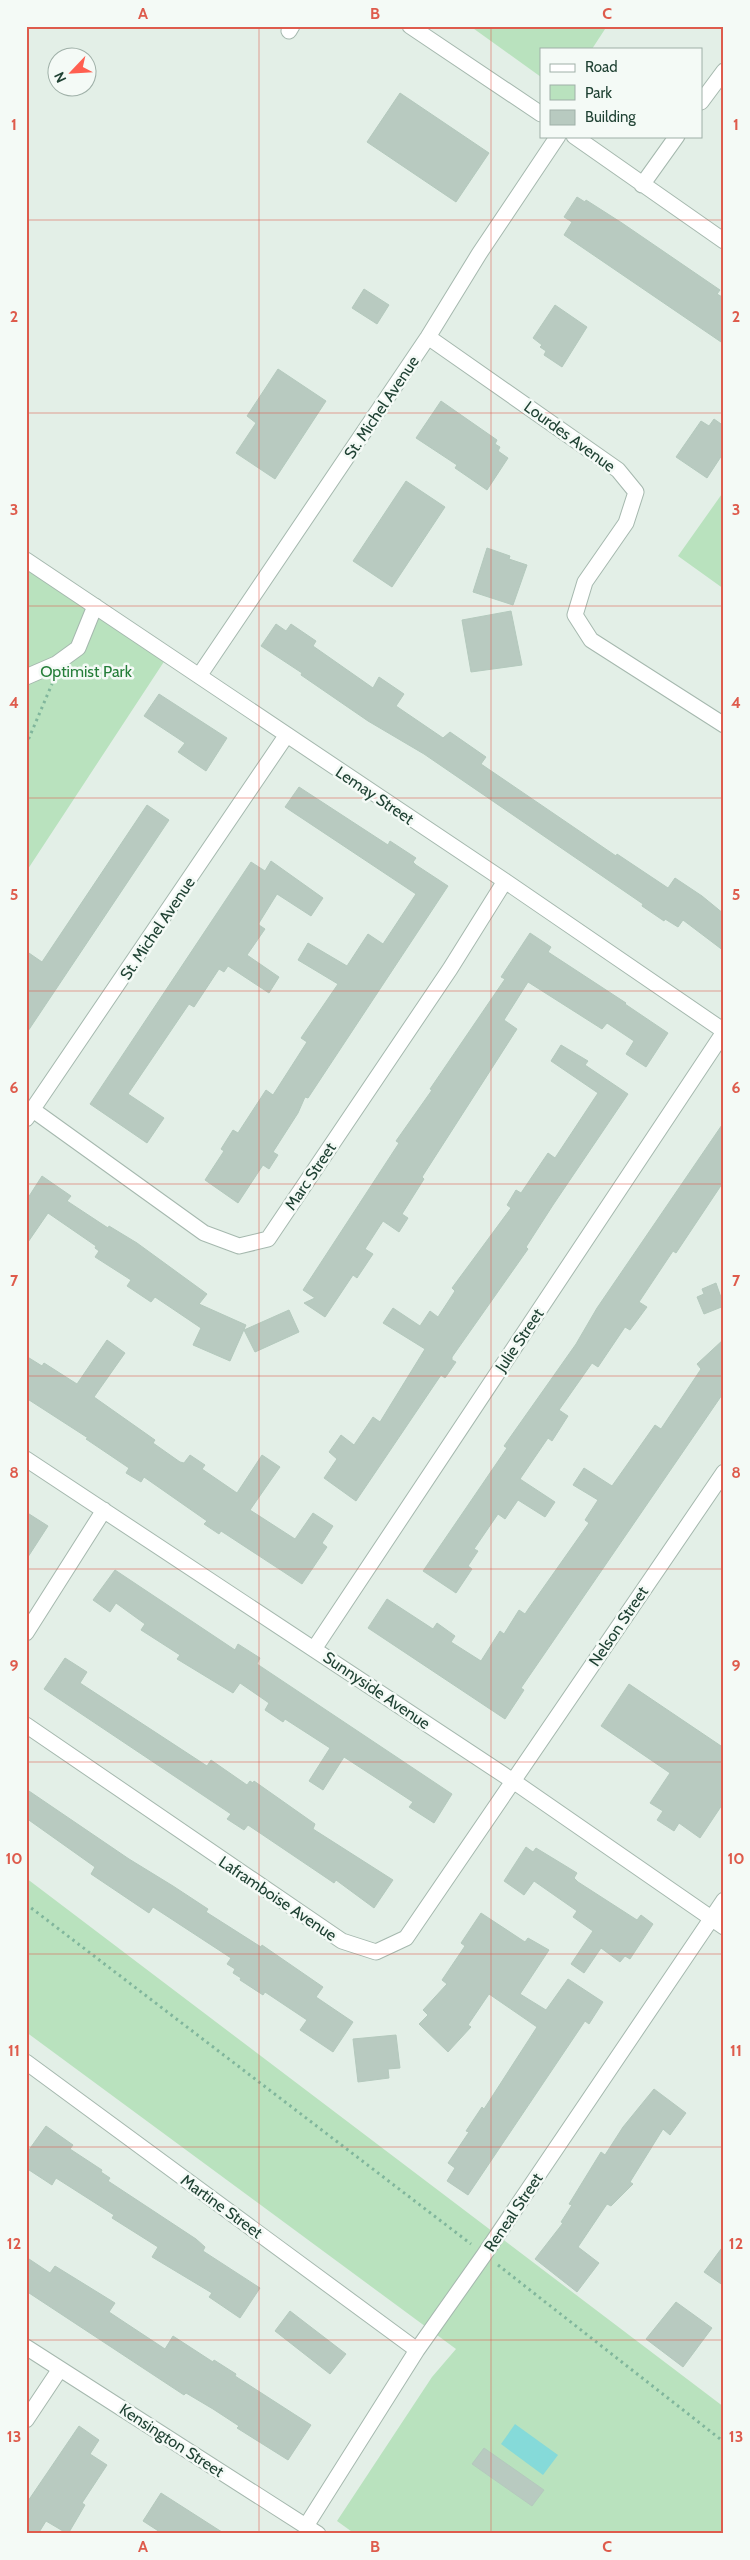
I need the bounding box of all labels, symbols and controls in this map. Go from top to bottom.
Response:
text: A [138,4,148,23]
text: B [370,4,380,23]
text: C [602,4,612,23]
north arrow [48,48,98,98]
legend [540,48,702,138]
text: Road [585,58,618,76]
text: N [50,69,70,86]
text: Park [585,84,612,102]
text: Building [585,108,636,126]
text: 1 [11,115,17,134]
text: 1 [733,115,739,134]
text: 2 [10,307,18,326]
text: 2 [732,307,740,326]
street label: St. Michel Avenue [340,352,423,462]
street label: Lourdes Avenue [520,397,619,476]
text: 3 [10,500,18,519]
text: 3 [732,500,740,519]
park label: Optimist Park [40,662,133,681]
text: 4 [9,693,19,712]
text: 4 [731,693,741,712]
street label: Lemay Street [332,762,418,829]
street label: St. Michel Avenue [116,873,199,983]
text: 5 [10,885,18,904]
text: 5 [732,885,740,904]
text: 6 [10,1078,19,1097]
text: 6 [732,1078,741,1097]
street label: Marc Street [281,1138,340,1214]
text: 7 [10,1271,19,1290]
text: 7 [732,1271,741,1290]
street label: Julie Street [491,1304,548,1376]
text: 8 [9,1463,19,1482]
text: 8 [731,1463,741,1482]
street label: Nelson Street [585,1582,652,1670]
street label: Sunnyside Avenue [320,1648,434,1733]
text: 9 [10,1656,19,1675]
text: 9 [732,1656,741,1675]
text: 10 [5,1849,23,1868]
text: 10 [727,1849,745,1868]
street label: Laframboise Avenue [215,1852,340,1945]
text: 11 [8,2041,20,2060]
text: 11 [730,2041,742,2060]
street label: Reneal Street [480,2169,547,2255]
street label: Martine Street [177,2170,267,2243]
text: 12 [7,2234,21,2253]
text: 12 [729,2234,743,2253]
street label: Kensington Street [116,2400,228,2481]
text: 13 [7,2427,21,2446]
text: 13 [729,2427,743,2446]
text: A [138,2537,148,2556]
text: B [370,2537,380,2556]
text: C [602,2537,612,2556]

